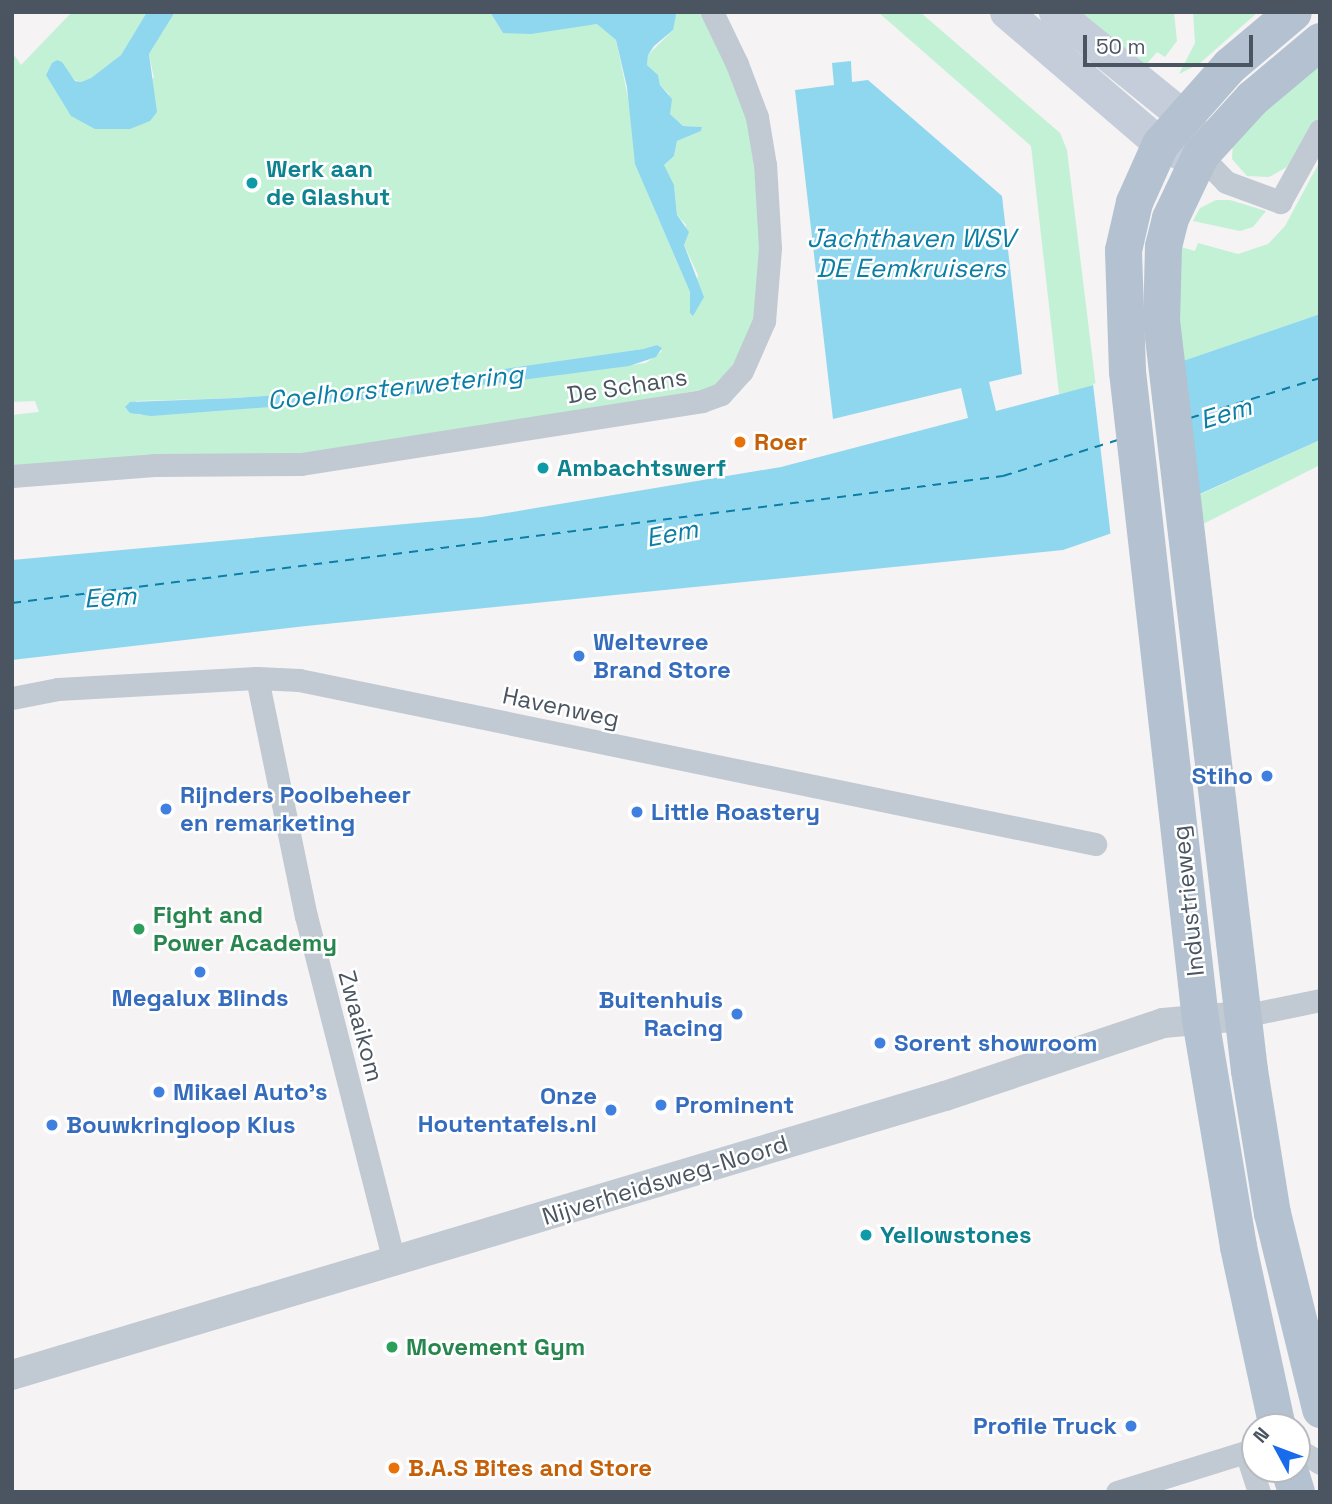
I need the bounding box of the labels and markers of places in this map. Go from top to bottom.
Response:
place label: Werk aan de Glashut [266,155,390,211]
marker: Werk aan de Glashut [244,175,260,191]
place label: Roer [754,428,807,456]
marker: Roer [732,434,748,450]
place label: Ambachtswerf [557,454,726,482]
marker: Ambachtswerf [535,460,551,476]
place label: Weltevree Brand Store [593,628,731,684]
marker: Weltevree Brand Store [571,648,587,664]
place label: Stiho [1192,762,1253,790]
marker: Stiho [1259,768,1275,784]
place label: Rijnders Poolbeheer en remarketing [180,781,411,837]
place label: Little Roastery [651,798,820,826]
marker: Rijnders Poolbeheer en remarketing [158,801,174,817]
marker: Little Roastery [629,804,645,820]
place label: Fight and Power Academy [153,901,337,957]
marker: Fight and Power Academy [131,921,147,937]
marker: Megalux Blinds [192,964,208,980]
place label: Megalux Blinds [111,984,289,1012]
place label: Buitenhuis Racing [598,986,723,1042]
marker: Buitenhuis Racing [729,1006,745,1022]
place label: Sorent showroom [894,1029,1097,1057]
marker: Sorent showroom [872,1035,888,1051]
place label: Mikael Auto's [173,1078,328,1106]
place label: Onze Houtentafels.nl [418,1082,597,1138]
marker: Mikael Auto's [151,1084,167,1100]
place label: Prominent [675,1091,794,1119]
marker: Prominent [653,1097,669,1113]
marker: Onze Houtentafels.nl [603,1102,619,1118]
place label: Bouwkringloop Klus [66,1111,296,1139]
marker: Bouwkringloop Klus [44,1117,60,1133]
place label: Yellowstones [880,1221,1032,1249]
marker: Yellowstones [858,1227,874,1243]
place label: Movement Gym [406,1333,585,1361]
marker: Movement Gym [384,1339,400,1355]
place label: Profile Truck [972,1412,1117,1440]
marker: Profile Truck [1123,1418,1139,1434]
place label: B.A.S Bites and Store [408,1454,652,1482]
marker: B.A.S Bites and Store [386,1460,402,1476]

